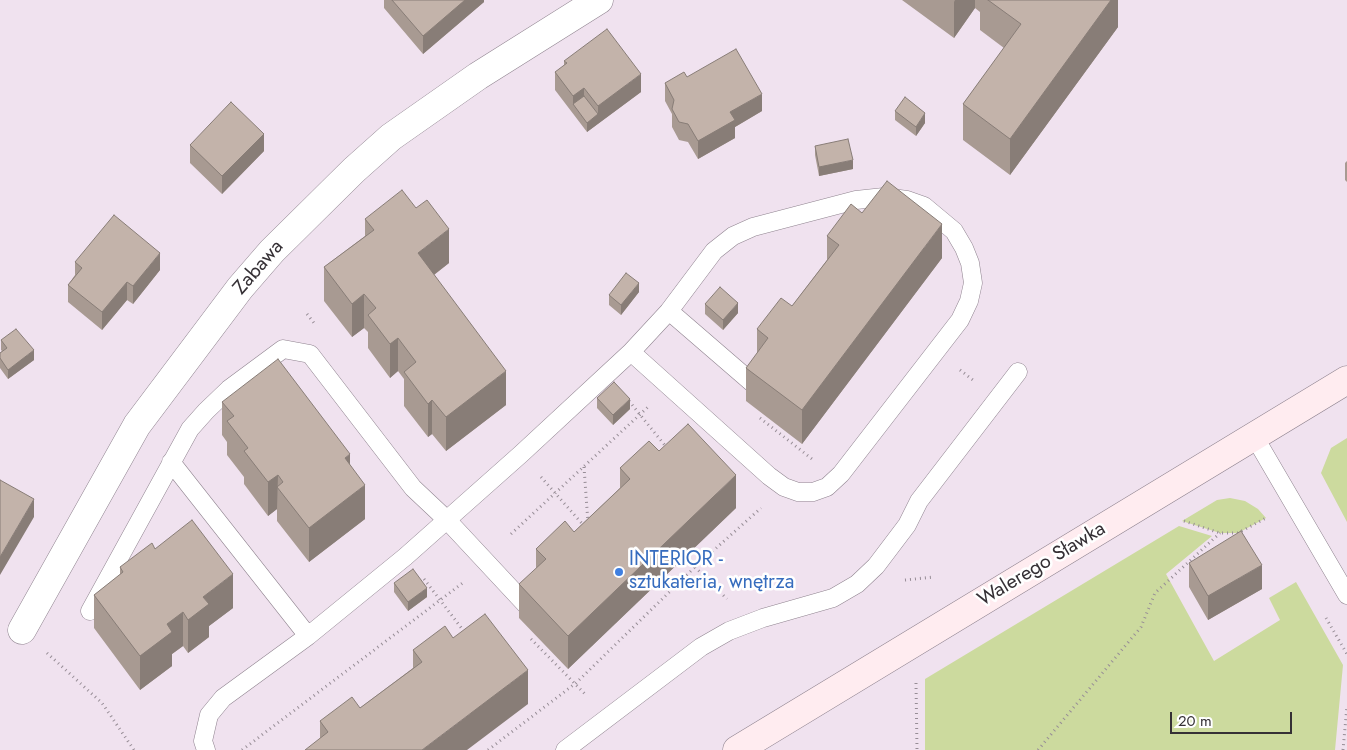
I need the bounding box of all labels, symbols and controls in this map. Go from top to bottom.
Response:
street label: Zabawa [229,236,289,300]
street label: Walerego Sławka [974,517,1110,613]
place label: INTERIOR - sztukateria, wnętrza [629,548,794,595]
marker: INTERIOR - sztukateria, wnętrza [613,566,625,578]
scale bar [1172,702,1294,734]
text: 20 m [1178,710,1212,732]

